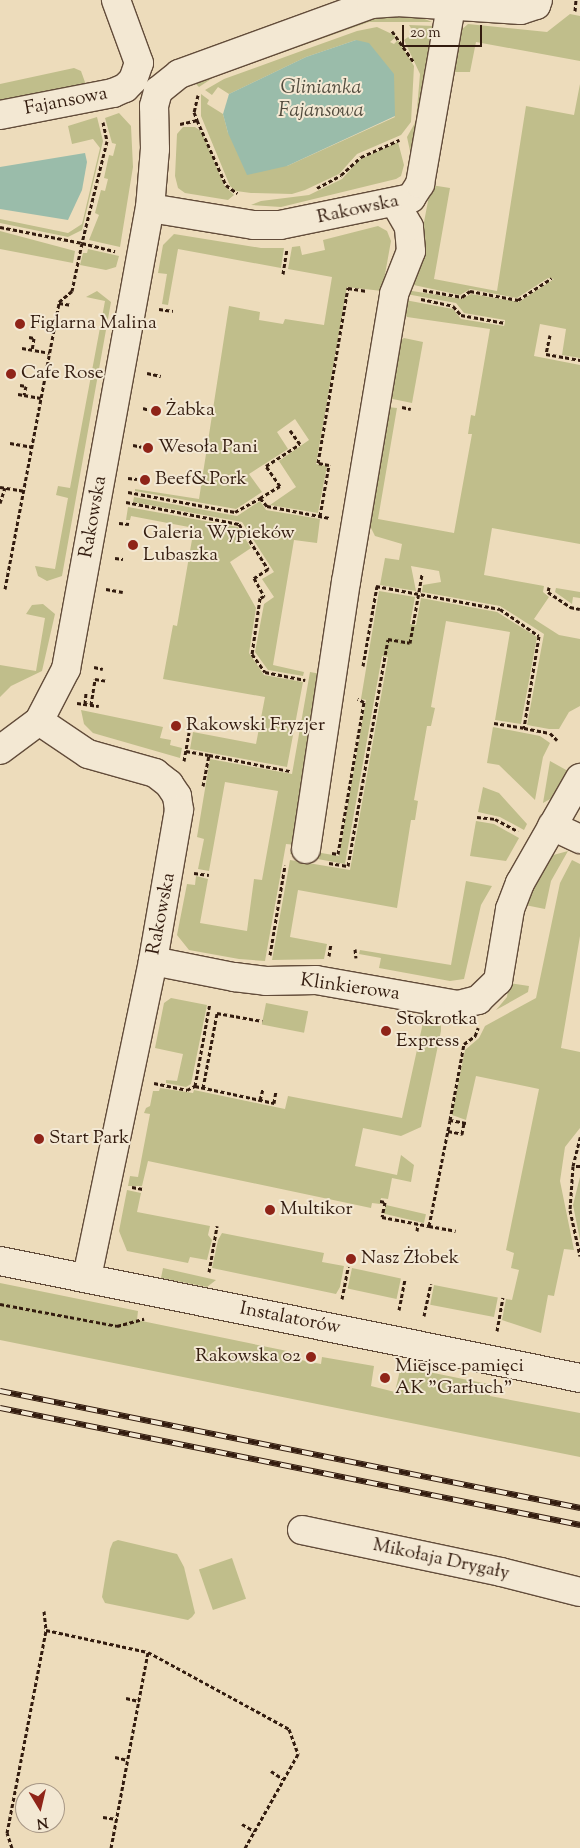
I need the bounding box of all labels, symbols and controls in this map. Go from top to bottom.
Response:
scale bar [405,15,485,47]
text: 20 m [410,23,441,44]
water label: Glinianka Fajansowa [278,77,364,124]
street label: Fajansowa [22,83,110,121]
street label: Rakowska [315,190,401,230]
place label: Figlarna Malina [30,313,157,335]
marker: Figlarna Malina [14,318,26,330]
place label: Cafe Rose [21,363,104,385]
marker: Cafe Rose [5,368,17,380]
place label: Żabka [166,400,215,422]
marker: Żabka [150,405,162,417]
place label: Wesoła Pani [158,437,258,459]
marker: Wesoła Pani [142,442,154,454]
place label: Beef&Pork [155,469,247,491]
street label: Rakowska [76,474,112,560]
marker: Beef&Pork [139,474,151,486]
place label: Galeria Wypieków Lubaszka [143,523,295,567]
marker: Galeria Wypieków Lubaszka [127,539,139,551]
place label: Rakowski Fryzjer [186,715,325,737]
marker: Rakowski Fryzjer [170,720,182,732]
street label: Rakowska [143,871,181,957]
street label: Klinkierowa [299,970,401,1006]
place label: Stokrotka Express [396,1009,477,1053]
marker: Stokrotka Express [380,1025,392,1037]
place label: Start Park [49,1128,129,1150]
marker: Start Park [33,1133,45,1145]
place label: Multikor [280,1199,353,1221]
marker: Multikor [264,1204,276,1216]
place label: Nasz Żłobek [361,1248,459,1270]
marker: Nasz Żłobek [345,1253,357,1265]
street label: Instalatorów [238,1298,342,1340]
place label: Rakowska 02 [195,1346,301,1368]
marker: Rakowska 02 [305,1351,317,1363]
place label: Miejsce pamięci AK "Garłuch" [395,1356,524,1400]
marker: Miejsce pamięci AK "Garłuch" [379,1372,391,1384]
street label: Mikołaja Drygały [371,1534,511,1586]
north arrow [15,1783,65,1833]
text: N [35,1811,49,1833]

